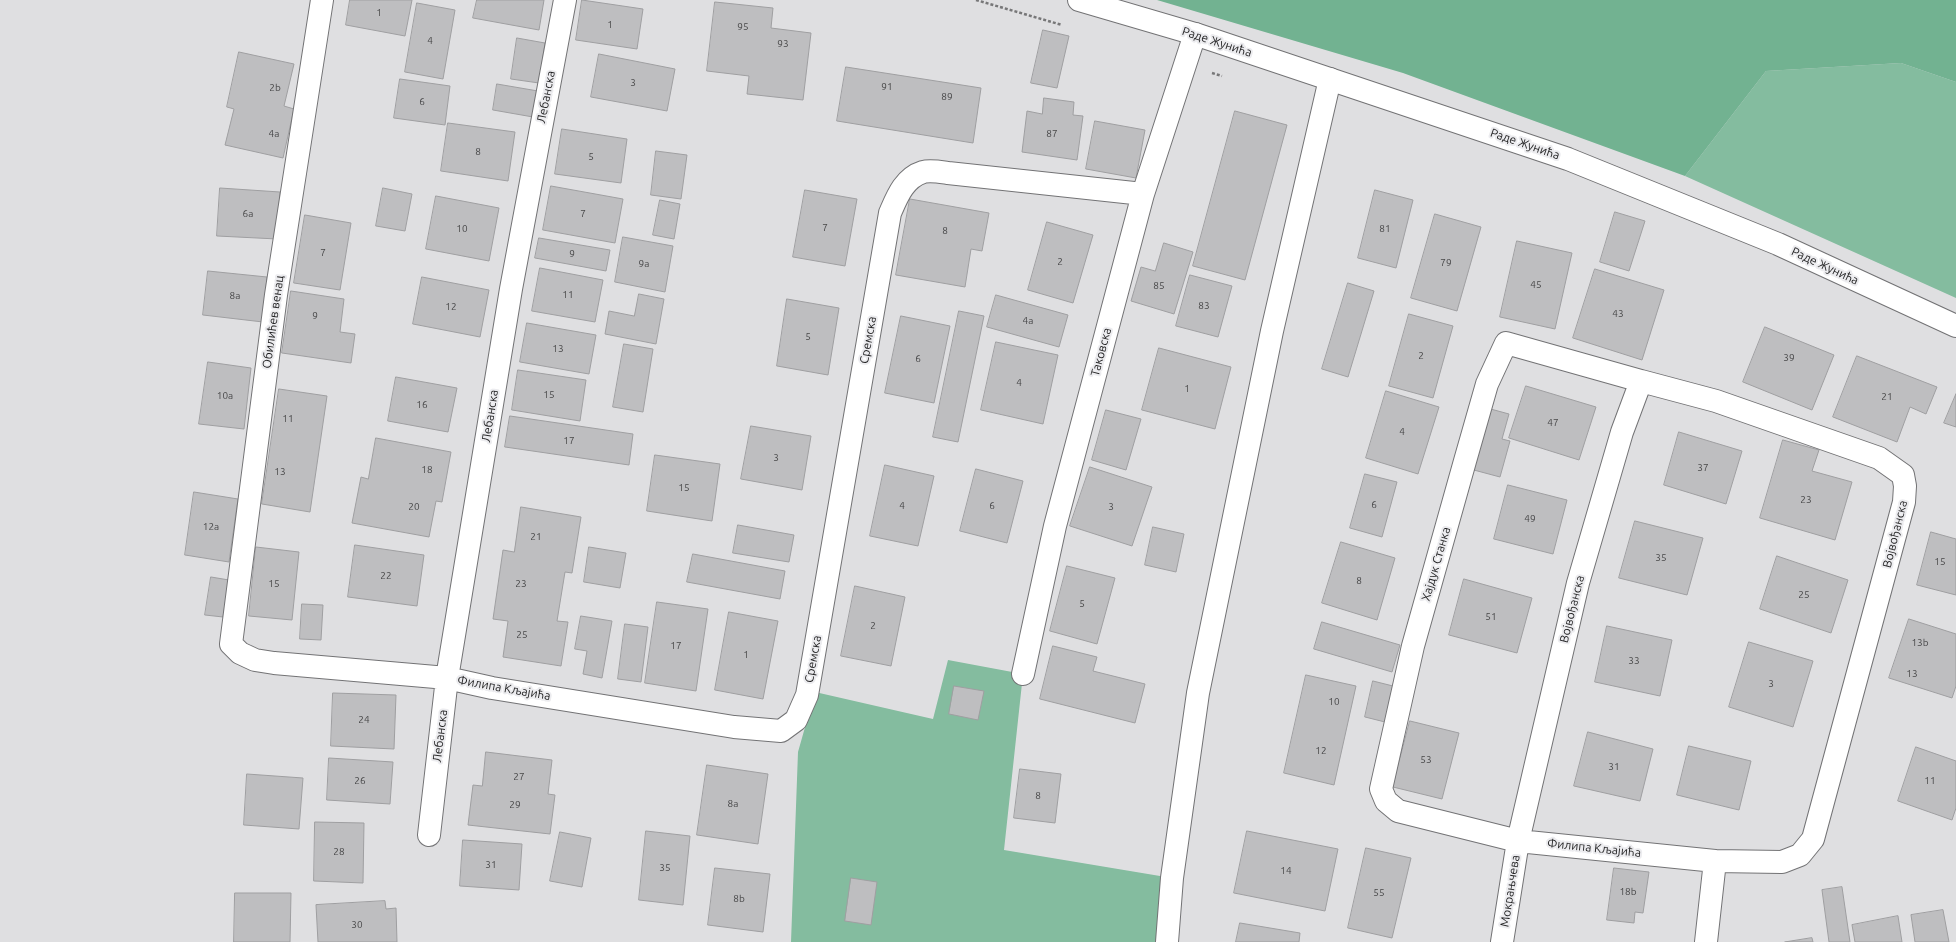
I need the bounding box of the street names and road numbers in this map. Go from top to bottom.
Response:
street label: Раде Жунића [1180,24,1254,60]
street label: Лебанска [534,70,558,124]
street label: Раде Жунића [1488,125,1562,163]
street label: Раде Жунића [1789,244,1861,288]
street label: Обилићев венац [259,275,287,369]
street label: Сремска [857,315,879,365]
street label: Таковска [1088,326,1114,378]
street label: Лебанска [479,389,501,443]
street label: Војвођанска [1880,499,1910,569]
street label: Хајдук Станка [1419,525,1453,603]
street label: Војвођанска [1557,574,1587,644]
street label: Сремска [802,634,824,684]
street label: Филипа Кљајића [456,673,552,703]
street label: Лебанска [430,709,450,763]
street label: Филипа Кљајића [1546,836,1642,860]
street label: Мокрањчева [1497,854,1523,928]

